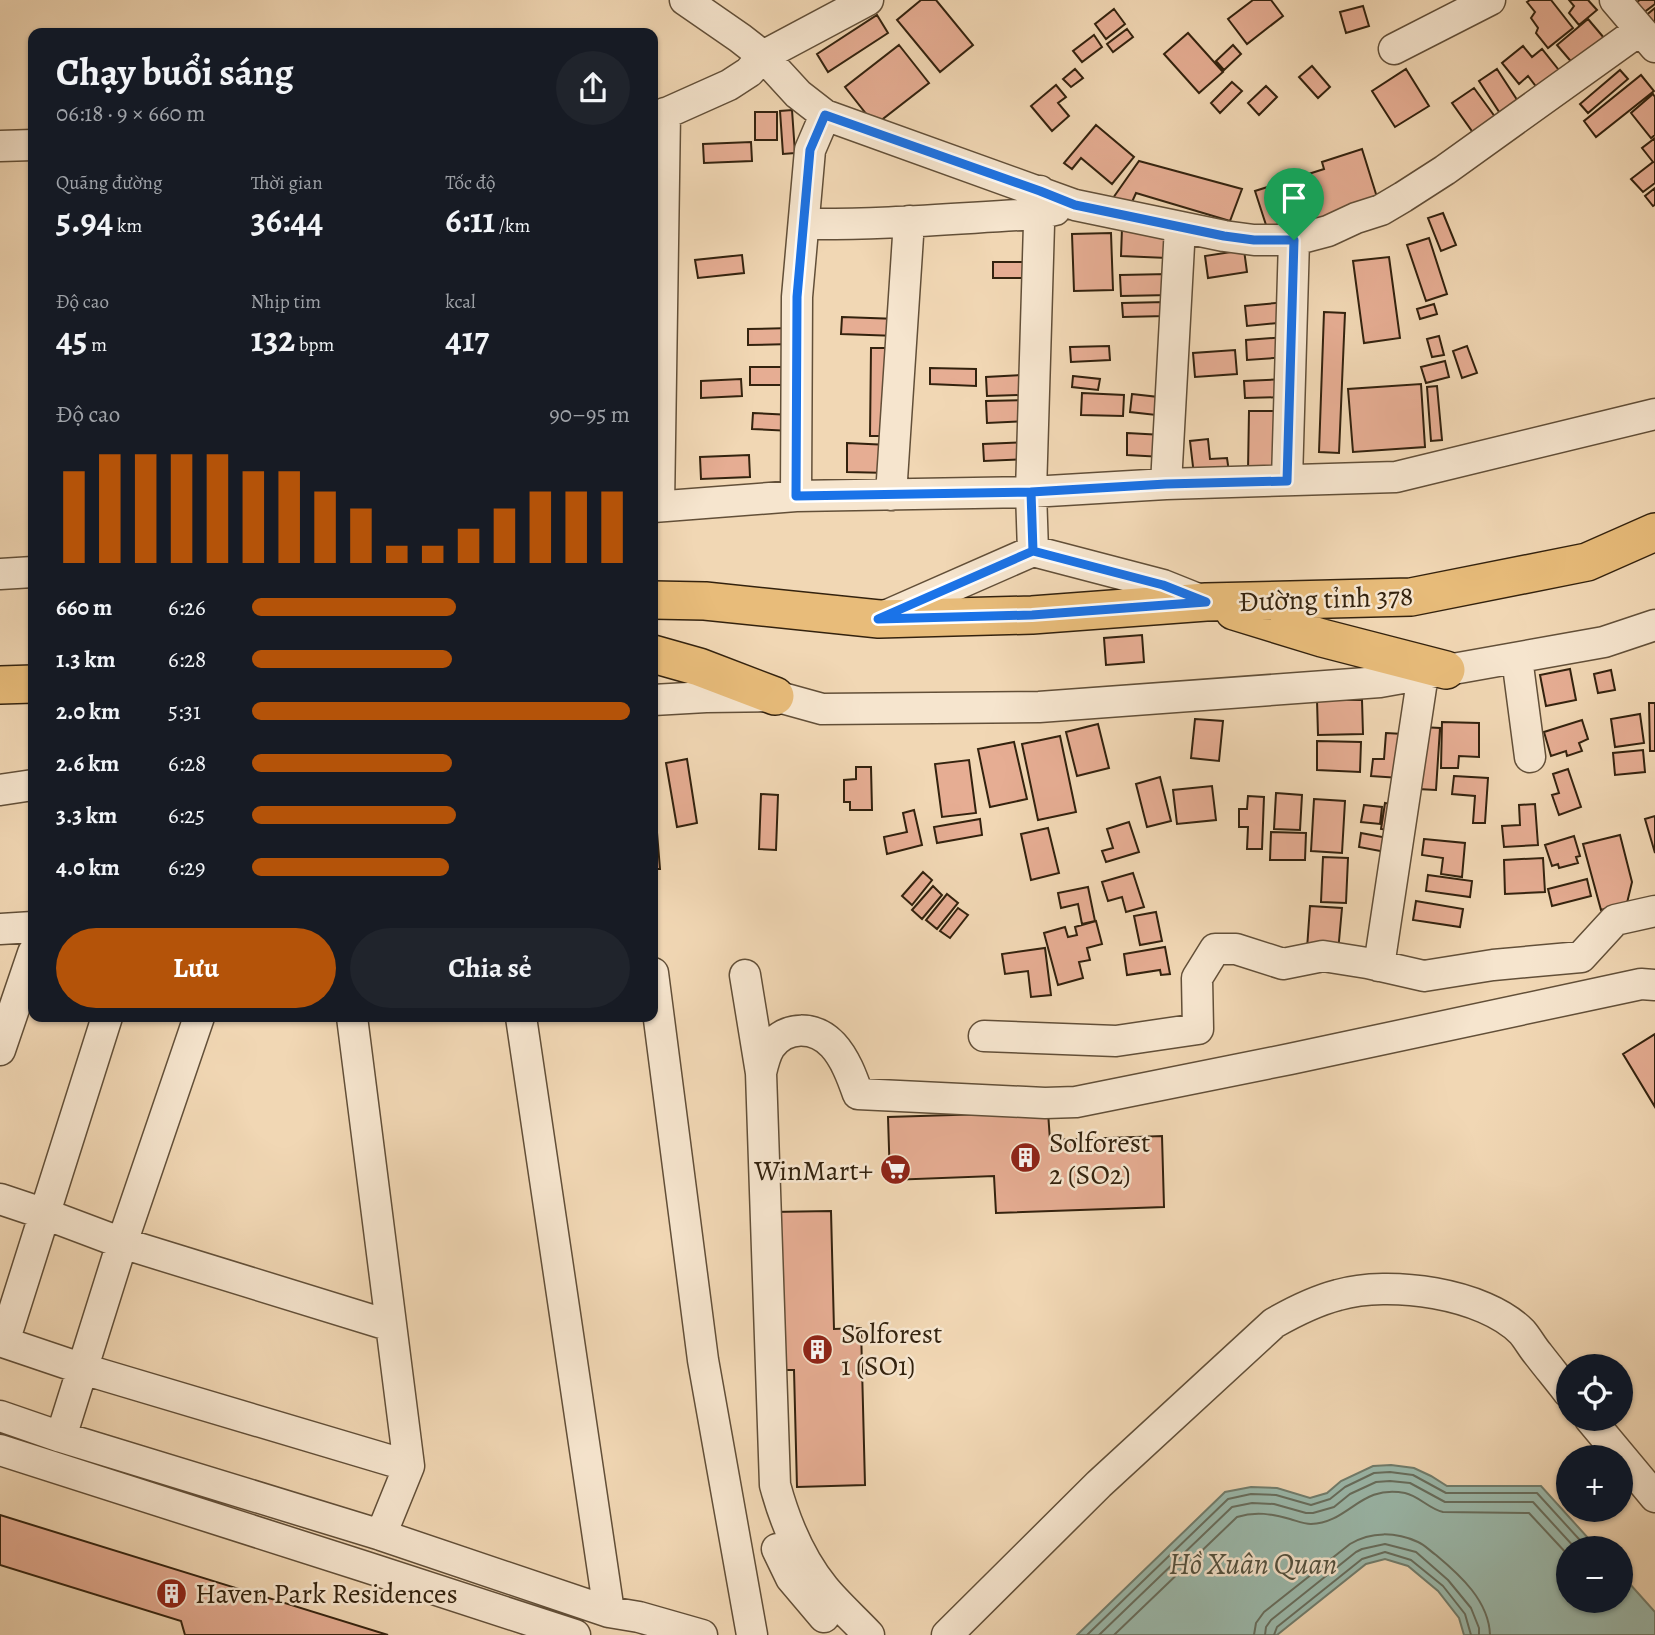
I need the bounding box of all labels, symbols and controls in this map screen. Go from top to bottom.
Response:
text: Chạy buổi sáng [56,46,294,98]
button: share [556,51,630,125]
text: 06:18 · 9 × 660 m [56,98,205,129]
pin [1264,168,1324,240]
text: Quãng đường [56,170,163,196]
text: Thời gian [251,170,323,196]
text: Tốc độ [445,170,496,196]
icon: arrive [1275,179,1313,217]
text: 5.94 [56,196,113,244]
text: 36:44 [251,196,323,244]
text: 6:11 [445,196,495,244]
text: km [113,213,142,239]
text: /km [495,213,530,239]
text: Độ cao [56,289,109,315]
text: Nhịp tim [251,289,321,315]
text: kcal [445,289,476,315]
text: 45 [56,315,87,363]
text: 132 [251,315,295,363]
text: 417 [445,315,489,363]
text: m [87,332,107,358]
text: bpm [295,332,334,358]
text: Độ cao [56,399,120,430]
text: 90–95 m [549,399,630,430]
street label: Đường tỉnh 378 [1238,577,1414,621]
text: 660 m [56,592,112,623]
text: 6:26 [168,592,206,623]
text: 1.3 km [56,644,116,675]
text: 6:28 [168,644,206,675]
text: 2.0 km [56,696,120,727]
text: 5:31 [168,696,201,727]
text: 2.6 km [56,748,119,779]
text: 6:28 [168,748,206,779]
text: 3.3 km [56,800,117,831]
text: 6:25 [168,800,205,831]
text: 4.0 km [56,852,120,883]
text: 6:29 [168,852,206,883]
button: Lưu [56,928,336,1008]
button: Chia sẻ [350,928,630,1008]
place label: Solforest 2 (SO2) [1049,1124,1150,1194]
building icon: Solforest 2 (SO2) [1009,1141,1043,1175]
place label: WinMart+ [753,1152,873,1190]
supermarket icon: WinMart+ [879,1153,913,1187]
place label: Solforest 1 (SO1) [841,1315,942,1385]
building icon: Solforest 1 (SO1) [801,1332,835,1366]
map controls [1556,1354,1633,1613]
button: locate [1556,1354,1633,1431]
button: + [1556,1445,1633,1522]
button: − [1556,1536,1633,1613]
water label: Hồ Xuân Quan [1169,1544,1337,1584]
place label: Haven Park Residences [195,1575,458,1613]
building icon: Haven Park Residences [155,1576,189,1610]

